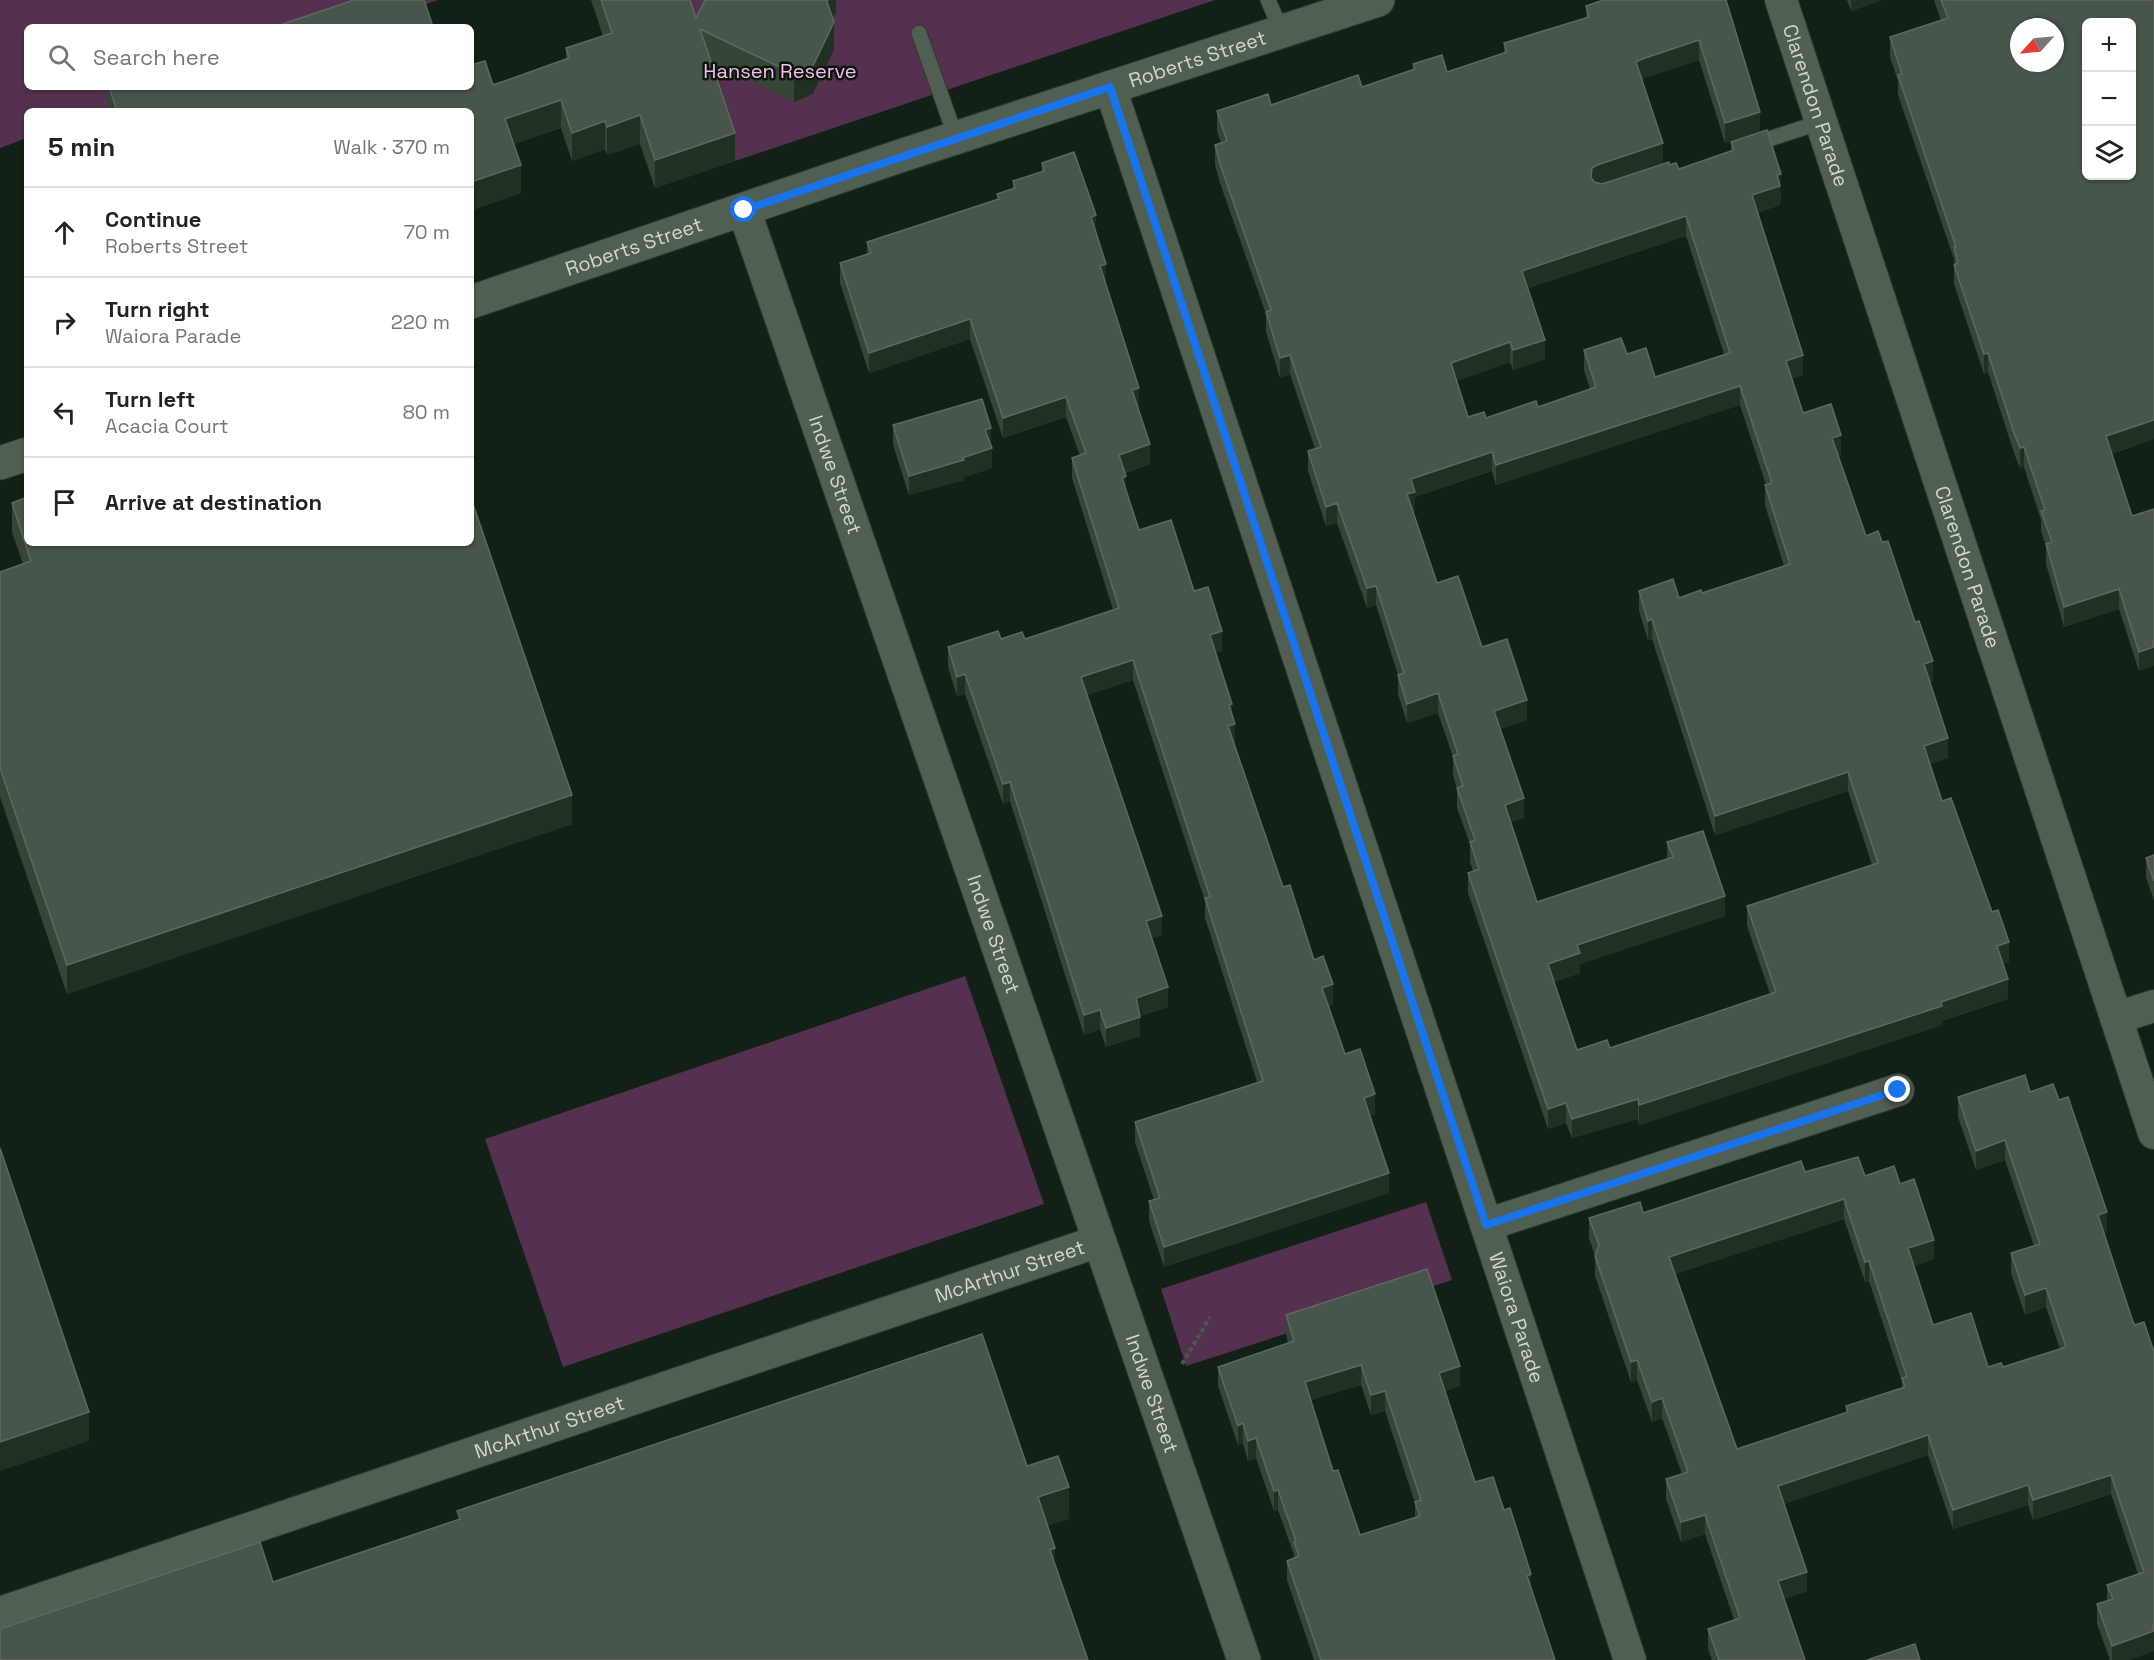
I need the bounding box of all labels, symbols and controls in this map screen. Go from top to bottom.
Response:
north arrow [2010,18,2064,72]
map controls [2082,18,2136,180]
button: + [2082,18,2136,72]
street label: Clarendon Parade [1777,21,1855,190]
search box [24,24,474,90]
street label: Roberts Street [1125,24,1270,94]
icon: search [45,41,78,74]
text: Search here [93,43,220,71]
park label: Hansen Reserve [703,58,857,84]
button: − [2082,72,2136,126]
button: layers [2082,126,2136,180]
text: 5 min [48,130,115,164]
text: Walk · 370 m [333,134,450,160]
route start [730,196,756,222]
text: Continue [105,205,201,233]
street label: Roberts Street [562,211,706,282]
icon: ahead [48,216,81,249]
text: 70 m [404,219,450,245]
text: Roberts Street [105,233,248,259]
text: Turn right [105,295,210,323]
icon: right [48,306,81,339]
text: 220 m [391,309,450,335]
text: Waiora Parade [105,323,241,349]
text: Turn left [105,385,195,413]
icon: left [48,396,81,429]
text: 80 m [402,399,450,425]
street label: Indwe Street [803,412,868,538]
text: Acacia Court [105,413,228,439]
street label: Clarendon Parade [1929,482,2007,652]
icon: arrive [48,486,81,519]
text: Arrive at destination [105,488,322,516]
street label: Indwe Street [961,871,1026,997]
route end [1884,1076,1910,1102]
street label: McArthur Street [931,1234,1088,1309]
street label: Waiora Parade [1483,1249,1551,1386]
street label: Indwe Street [1120,1331,1185,1456]
street label: McArthur Street [471,1390,628,1464]

